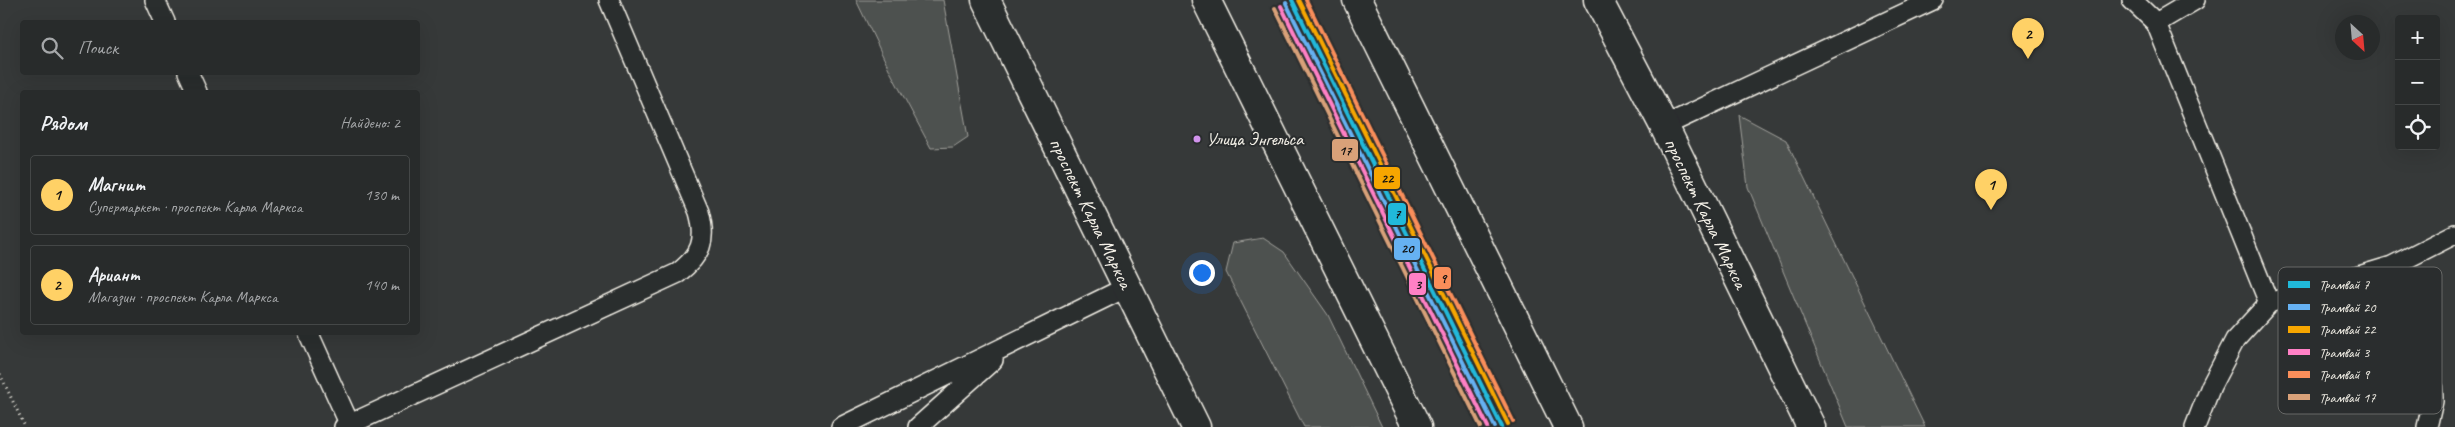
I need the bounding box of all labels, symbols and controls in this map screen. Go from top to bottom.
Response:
north arrow [2335,15,2380,60]
map controls [2395,15,2440,150]
button: + [2395,15,2440,60]
pin: 2 [2012,18,2044,59]
search box [20,20,420,75]
icon: search [38,34,66,62]
text: Поиск [78,36,118,60]
button: − [2395,60,2440,105]
button: locate [2395,105,2440,150]
text: Рядом [40,110,87,136]
text: Найдено: 2 [340,113,400,133]
place label: Улица Энгельса [1206,127,1305,151]
street label: проспект Карла Маркса [1044,133,1139,294]
street label: проспект Карла Маркса [1659,133,1754,294]
marker: Улица Энгельса [1192,134,1202,144]
line badge: 17 [1331,138,1359,162]
text: 17 [1339,142,1353,159]
line badge: 22 [1373,166,1401,190]
pin: 1 [1975,169,2007,210]
text: 22 [1381,170,1395,187]
text: Магнит [88,173,145,197]
text: 1 [53,185,61,205]
text: 130 m [365,185,399,205]
text: Супермаркет · проспект Карла Маркса [88,197,302,217]
line badge: 7 [1387,202,1407,226]
text: 7 [1394,205,1402,222]
line badge: 20 [1393,237,1421,261]
text: 20 [1401,240,1415,257]
your location [1189,260,1215,286]
text: Ариант [88,263,140,287]
line badge: 9 [1433,266,1452,290]
legend [2278,267,2442,414]
text: 9 [1440,270,1448,287]
line badge: 3 [1408,272,1427,296]
text: 2 [53,275,61,295]
text: 140 m [365,275,399,295]
text: 3 [1415,276,1423,293]
text: Трамвай 7 [2319,276,2370,293]
text: Магазин · проспект Карла Маркса [88,287,278,307]
text: Трамвай 20 [2319,299,2377,316]
text: Трамвай 22 [2319,321,2377,338]
text: Трамвай 3 [2319,344,2371,361]
text: Трамвай 9 [2319,366,2371,383]
text: Трамвай 17 [2319,389,2376,406]

